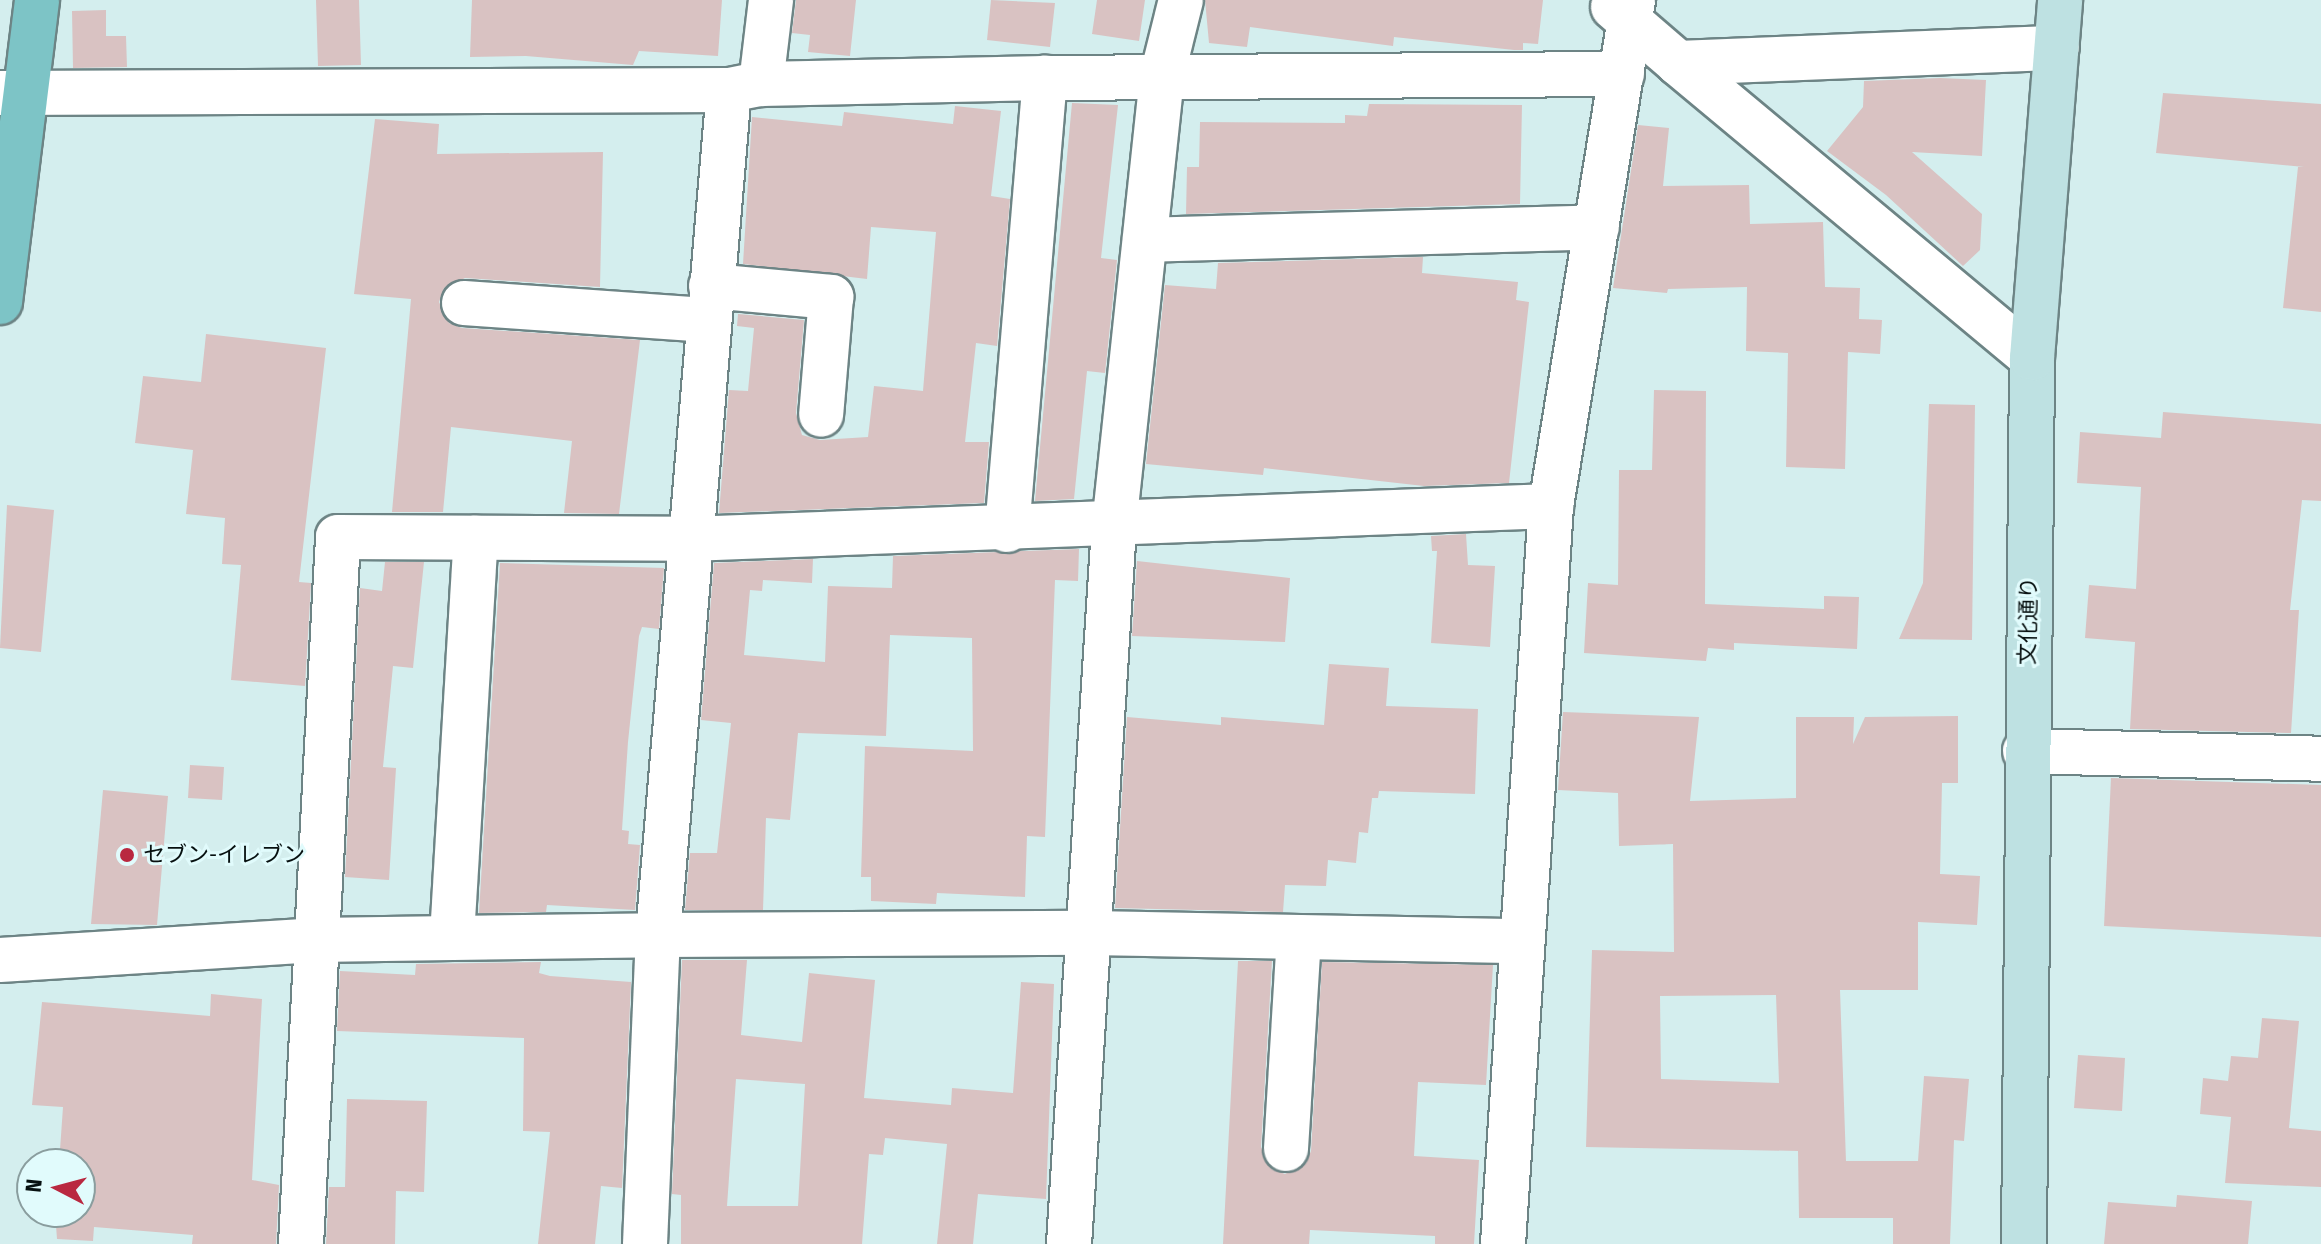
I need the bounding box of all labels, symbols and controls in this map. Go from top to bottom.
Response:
street label: 文化通り [2014,577,2042,665]
place label: セブン-イレブン [143,842,305,868]
marker: セブン-イレブン [118,846,136,864]
north arrow [16,1148,96,1228]
text: N [20,1178,48,1194]

